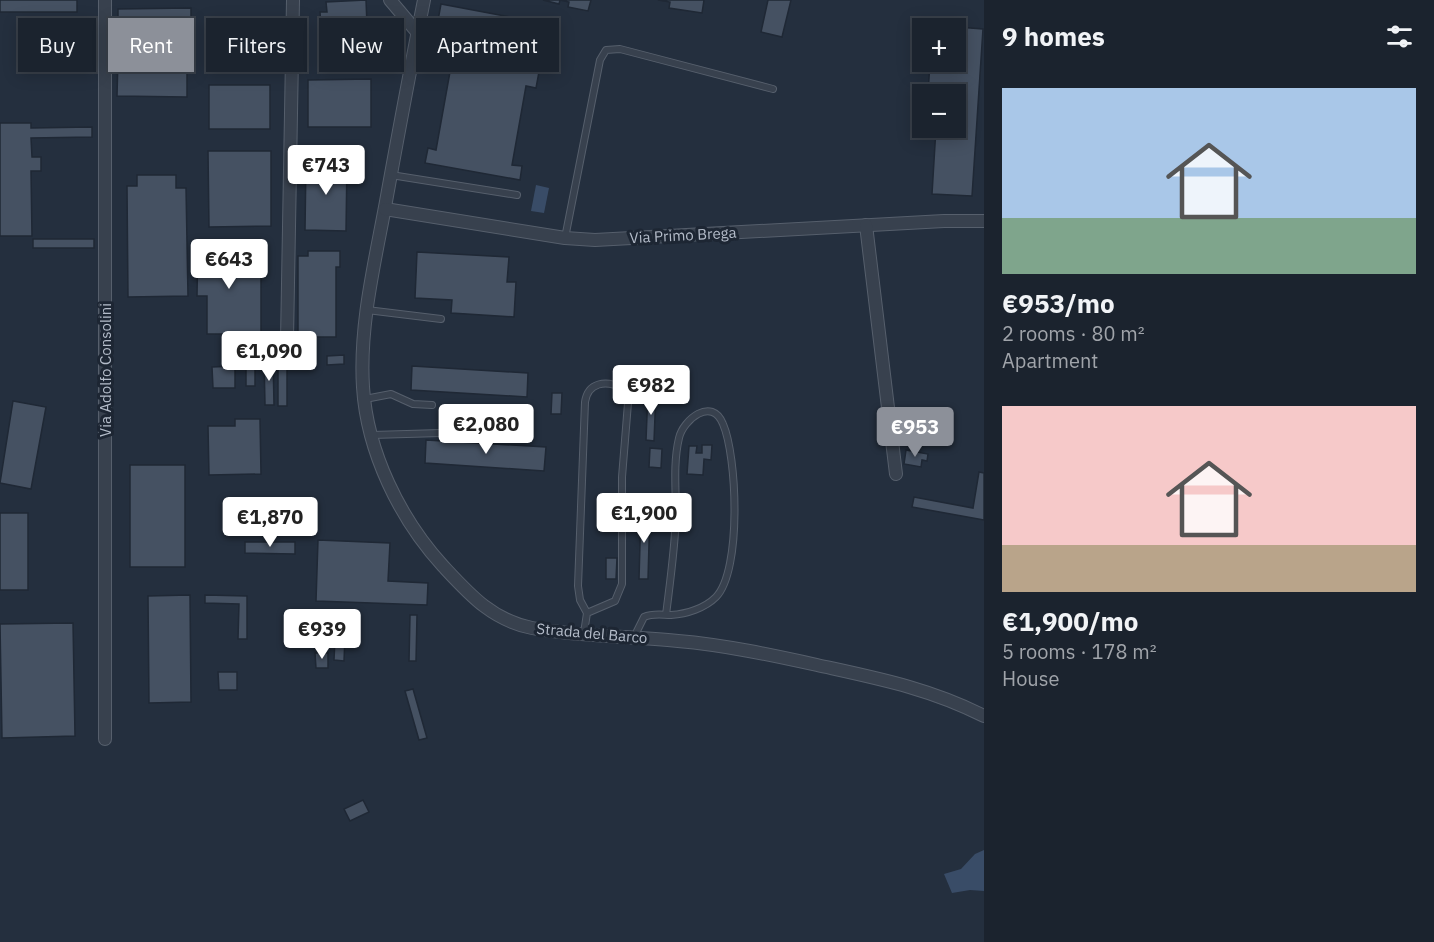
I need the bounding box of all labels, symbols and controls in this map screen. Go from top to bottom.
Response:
chip: Buy [18,18,96,72]
chip: Rent [108,18,194,72]
chip: Filters [206,18,307,72]
chip: New [319,18,404,72]
chip: Apartment [416,18,559,72]
map controls [912,18,966,138]
button: + [912,18,966,72]
text: 9 homes [1002,19,1105,53]
icon: filters [1383,20,1416,53]
button: − [912,84,966,138]
icon: home [1155,127,1263,235]
pin: €743 [290,145,362,196]
text: €743 [302,151,350,178]
street label: Via Primo Brega [629,223,737,247]
pin: €643 [193,239,265,290]
text: €643 [205,245,253,272]
text: €953/mo [1002,286,1115,320]
street label: Via Adolfo Consolini [96,303,115,437]
text: 2 rooms · 80 m² [1002,320,1145,347]
pin: €1,090 [220,331,318,382]
text: €1,090 [236,337,302,364]
text: Apartment [1002,347,1098,374]
pin: €982 [615,365,687,416]
text: €982 [627,371,675,398]
pin: €2,080 [437,404,535,455]
pin: €953 [879,407,951,458]
text: €2,080 [453,410,519,437]
text: €953 [891,413,939,440]
icon: home [1155,445,1263,553]
pin: €1,900 [595,493,693,544]
pin: €1,870 [221,497,319,548]
text: €1,900 [611,499,677,526]
text: €1,870 [237,503,303,530]
text: €1,900/mo [1002,604,1138,638]
pin: €939 [286,609,358,660]
text: €939 [298,615,346,642]
street label: Strada del Barco [536,619,648,647]
text: 5 rooms · 178 m² [1002,638,1157,665]
text: House [1002,665,1059,692]

